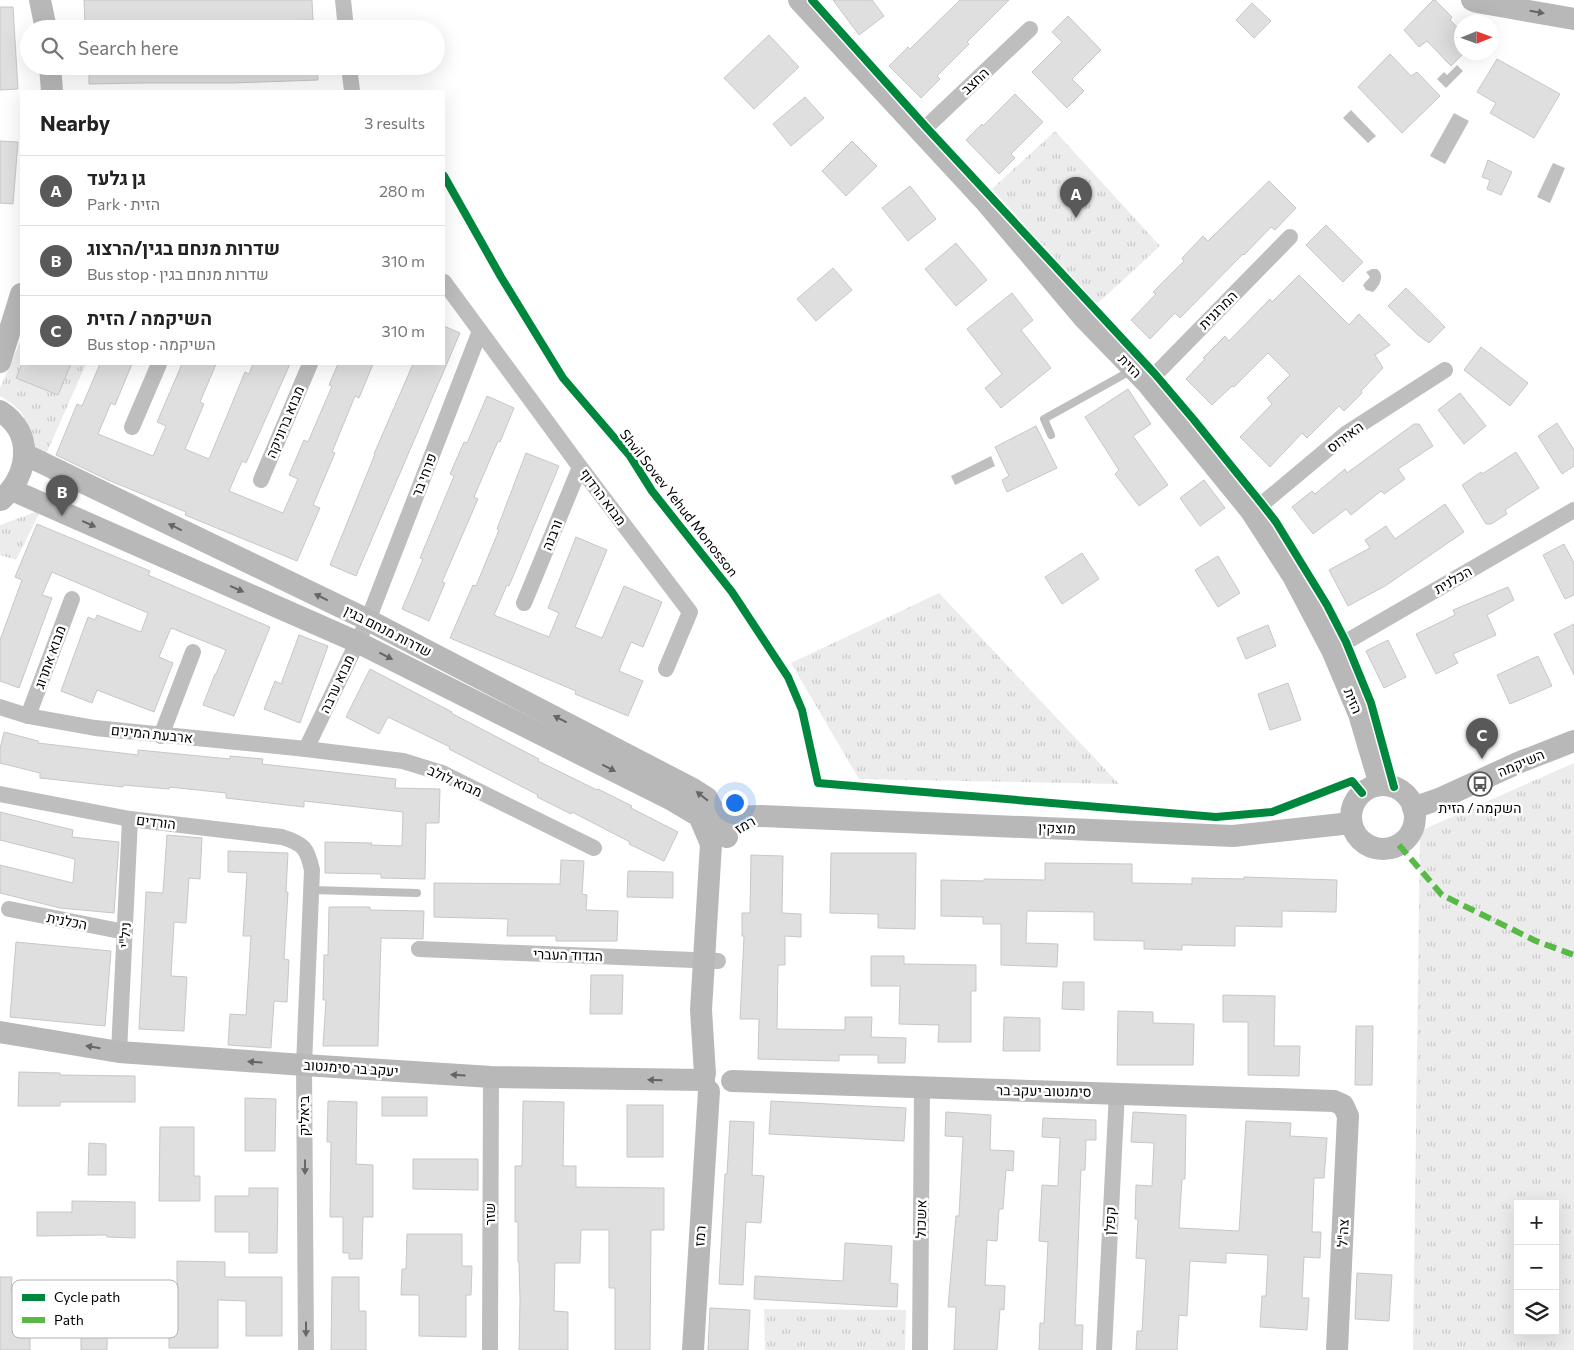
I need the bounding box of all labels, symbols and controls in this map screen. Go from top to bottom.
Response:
one-way arrow [1529,9,1545,17]
north arrow [1454,15,1499,60]
search box [20,20,445,75]
icon: search [38,34,66,62]
text: Search here [78,36,178,59]
street label: החצב [957,64,992,98]
text: Nearby [40,110,110,135]
text: 3 results [364,113,425,132]
text: גן גלעד [87,166,146,189]
pin: A [1060,177,1092,218]
text: A [50,181,62,200]
text: 280 m [379,181,425,200]
text: Park · הזית [87,194,160,213]
text: שדרות מנחם בגין/הרצוג [87,236,280,259]
text: B [51,251,61,270]
text: 310 m [382,251,425,270]
text: Bus stop · שדרות מנחם בגין [87,264,269,283]
street label: המרגנית [1195,287,1240,332]
text: השיקמה / הזית [87,306,212,329]
text: C [51,321,61,340]
text: 310 m [382,321,425,340]
text: Bus stop · השיקמה [87,334,216,353]
street label: הזית [1115,350,1146,381]
street label: מבוא ברוניקה [262,383,307,460]
street label: האירוס [1323,417,1366,456]
street label: Shvil Sovev Yehud Monosson [617,426,742,580]
street label: פרחי בר [407,451,440,499]
street label: מבוא הרדוף [576,465,630,529]
pin: B [46,475,78,516]
street label: ורבנה [538,517,565,553]
one-way arrow [82,520,96,528]
one-way arrow [168,523,182,531]
street label: הכלנית [1431,562,1475,597]
one-way arrow [230,585,244,593]
one-way arrow [314,593,329,602]
street label: שדרות מנחם בגין [342,601,435,660]
street label: מבוא אתרוג [30,623,69,691]
street label: מבוא ערבה [316,652,357,716]
one-way arrow [378,652,393,660]
street label: הזית [1341,686,1366,716]
one-way arrow [552,715,567,723]
pin: C [1466,718,1498,759]
street label: ארבעת המינים [110,721,194,746]
street label: השיקמה [1495,745,1547,780]
street label: מבוא לולב [425,761,485,800]
one-way arrow [602,764,616,772]
bus stop icon: השקמה / הזית [1467,771,1493,797]
your location [722,790,748,816]
one-way arrow [696,791,709,801]
place label: השקמה / הזית [1439,799,1521,816]
street label: הורדים [135,811,177,832]
street label: רמז [732,812,758,837]
street label: מוצקין [1038,818,1076,837]
street label: הכלנית [45,908,89,933]
street label: ניל"י [115,922,134,948]
street label: הגדוד העברי [533,945,603,964]
one-way arrow [85,1043,101,1051]
street label: יעקב בר סימנטוב [303,1056,399,1079]
one-way arrow [247,1057,263,1065]
one-way arrow [449,1071,465,1079]
one-way arrow [647,1076,663,1084]
street label: סימנטוב יעקב בר [996,1081,1092,1100]
street label: ביאליק [295,1095,312,1136]
one-way arrow [301,1159,309,1175]
street label: אשכול [912,1199,929,1239]
map controls [1514,1200,1559,1335]
button: + [1514,1200,1559,1245]
street label: שזר [481,1203,498,1225]
street label: קפלן [1100,1206,1119,1236]
street label: צה"ל [1333,1218,1352,1248]
street label: רמז [690,1225,709,1247]
button: − [1514,1245,1559,1290]
legend [12,1280,178,1338]
text: Cycle path [54,1288,120,1305]
button: layers [1514,1290,1559,1335]
text: Path [54,1311,84,1328]
one-way arrow [302,1321,310,1337]

